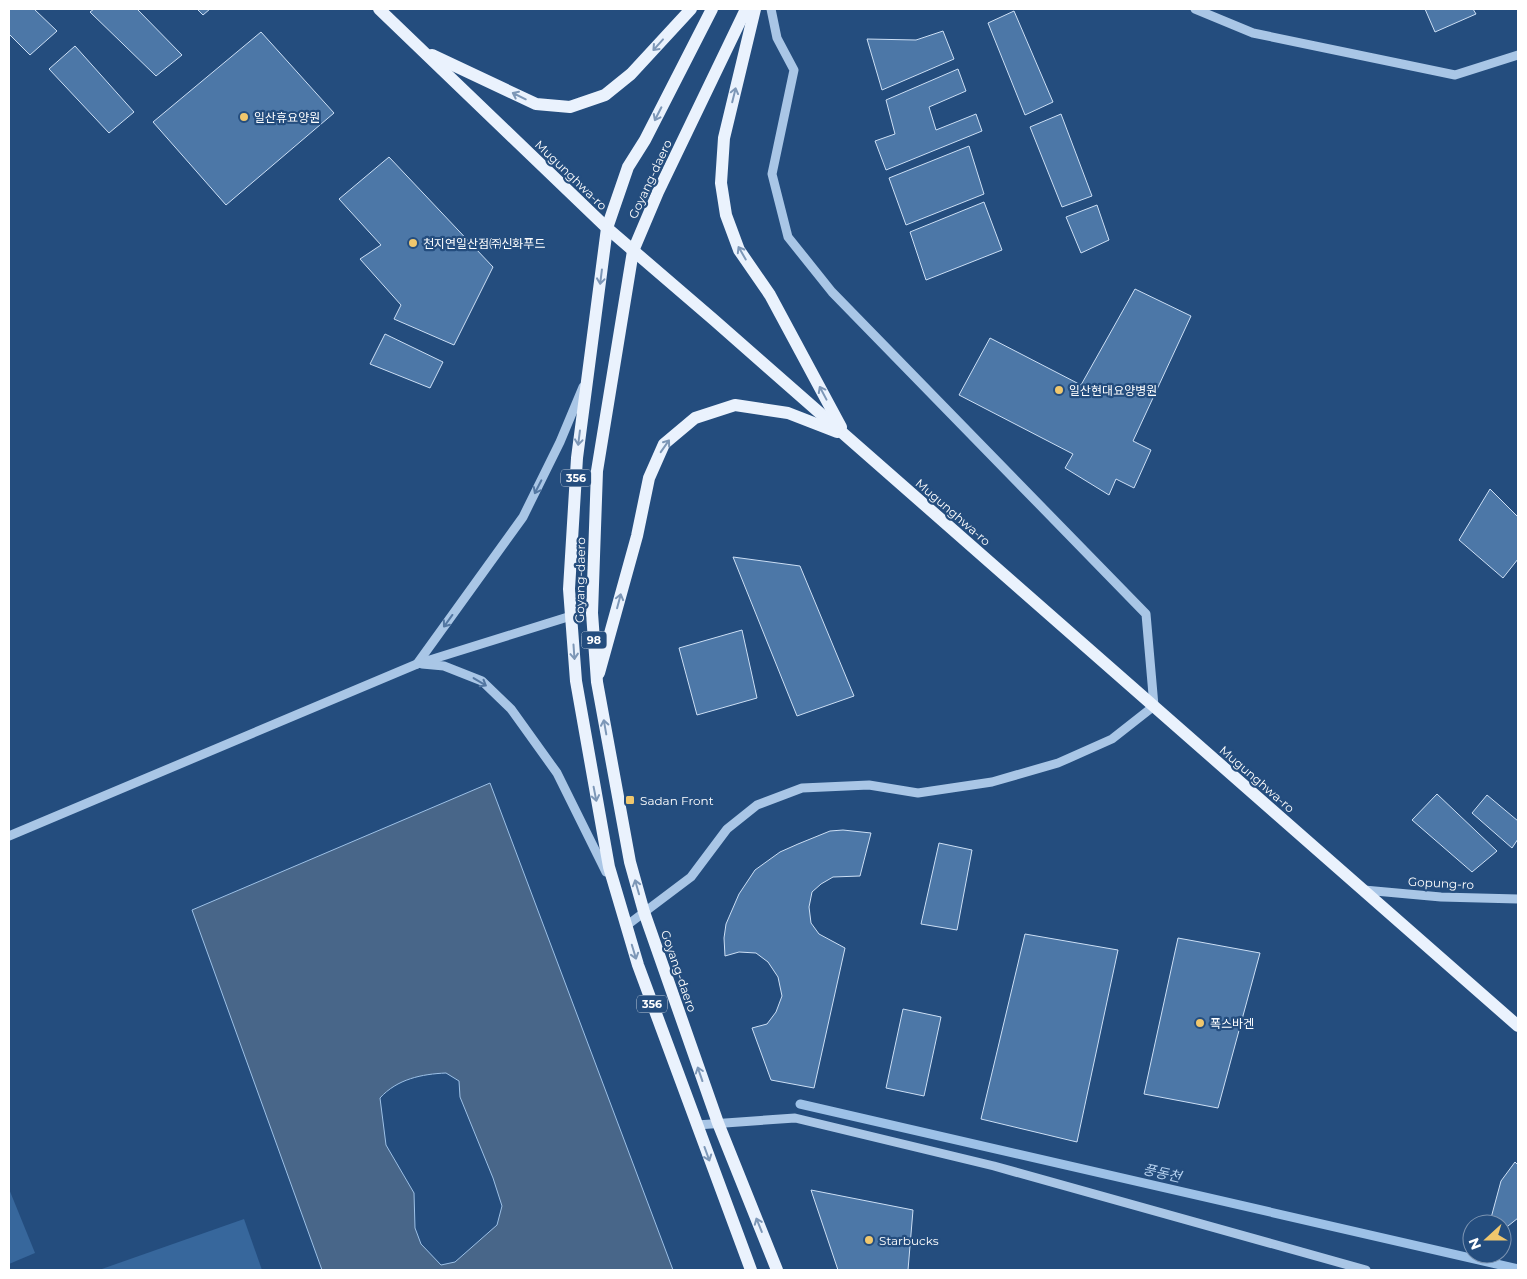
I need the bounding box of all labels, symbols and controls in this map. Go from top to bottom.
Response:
one-way arrow [652,38,664,51]
one-way arrow [730,88,739,104]
one-way arrow [512,91,527,101]
one-way arrow [653,107,663,122]
place label: 일산휴요양원 [254,110,320,125]
marker: 일산휴요양원 [238,111,250,123]
street label: Mugunghwa-ro [532,137,610,213]
street label: Goyang-daero [625,137,675,221]
place label: 천지연일산점㈜신화푸드 [423,236,545,251]
marker: 천지연일산점㈜신화푸드 [407,237,419,249]
one-way arrow [736,246,746,260]
one-way arrow [595,268,605,284]
place label: 일산현대요양병원 [1069,383,1157,398]
marker: 일산현대요양병원 [1053,384,1065,396]
one-way arrow [818,386,827,401]
one-way arrow [574,429,584,445]
one-way arrow [660,439,670,453]
road number: 356 [561,469,591,486]
street label: Mugunghwa-ro [912,475,994,549]
one-way arrow [533,479,543,494]
street label: Goyang-daero [572,537,588,623]
one-way arrow [615,593,624,609]
one-way arrow [443,614,453,628]
road number: 98 [582,632,606,648]
one-way arrow [569,644,578,660]
one-way arrow [472,677,486,687]
one-way arrow [600,720,609,736]
street label: Mugunghwa-ro [1216,742,1298,816]
one-way arrow [591,786,600,802]
place label: Sadan Front [640,793,714,808]
marker: Sadan Front [624,794,636,806]
street label: Gopung-ro [1408,874,1474,892]
one-way arrow [631,879,641,895]
street label: Goyang-daero [658,928,700,1014]
one-way arrow [629,943,639,959]
road number: 356 [637,996,667,1012]
place label: 폭스바겐 [1210,1016,1254,1031]
marker: 폭스바겐 [1194,1017,1206,1029]
one-way arrow [695,1066,704,1082]
one-way arrow [704,1146,713,1161]
water label: 풍동천 [1141,1160,1184,1186]
north arrow [1462,1214,1512,1264]
one-way arrow [753,1218,763,1233]
place label: Starbucks [879,1233,939,1248]
marker: Starbucks [863,1234,875,1246]
text: N [1464,1235,1485,1252]

